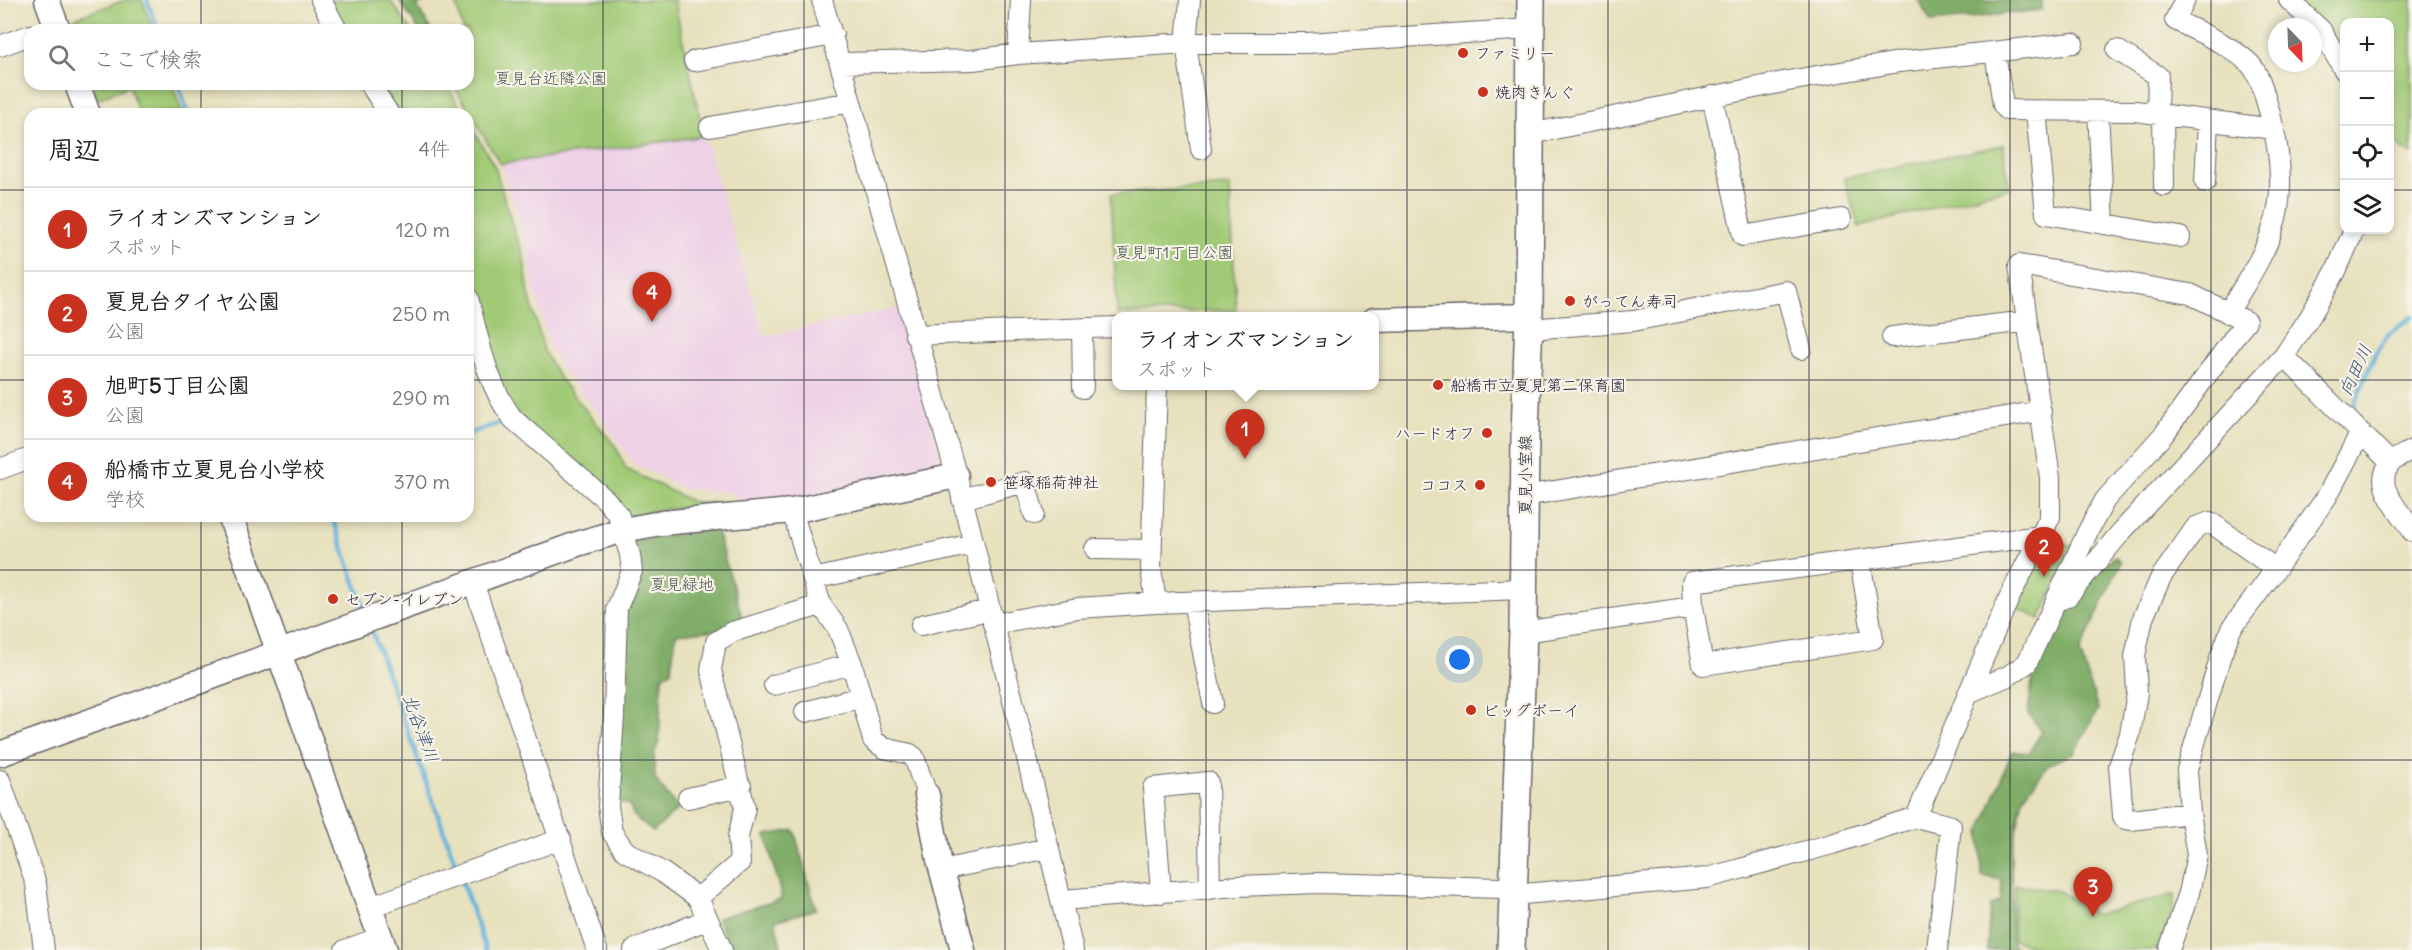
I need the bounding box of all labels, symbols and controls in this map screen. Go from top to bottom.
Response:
north arrow [2268,18,2322,72]
map controls [2340,18,2394,234]
button: + [2340,18,2394,72]
search box [24,24,474,90]
icon: search [45,41,78,74]
place label: ファミリー [1475,43,1555,63]
text: ここで検索 [93,45,203,73]
marker: ファミリー [1456,46,1470,60]
park label: 夏見台近隣公園 [495,68,607,88]
button: − [2340,72,2394,126]
place label: 焼肉きんぐ [1495,82,1575,102]
marker: 焼肉きんぐ [1476,85,1490,99]
button: locate [2340,126,2394,180]
text: 周辺 [48,133,100,166]
text: 4件 [418,136,450,161]
button: layers [2340,180,2394,234]
text: ライオンズマンション [105,203,322,231]
text: 1 [64,217,71,242]
text: 120 m [396,217,450,242]
text: スポット [105,234,185,259]
park label: 夏見町1丁目公園 [1115,242,1233,262]
pin: 4 [632,272,672,322]
text: 夏見台タイヤ公園 [105,287,280,315]
place label: がってん寿司 [1582,291,1678,311]
marker: がってん寿司 [1563,294,1577,308]
text: 2 [62,301,73,326]
text: 250 m [392,301,450,326]
popup [1112,312,1379,390]
text: 公園 [105,318,145,343]
text: ライオンズマンション [1137,325,1354,353]
water label: 向田川 [2333,341,2377,399]
text: スポット [1137,356,1217,381]
text: 旭町5丁目公園 [105,371,250,399]
place label: 船橋市立夏見第二保育園 [1450,375,1626,395]
marker: 船橋市立夏見第二保育園 [1431,378,1445,392]
text: 3 [62,385,73,410]
text: 290 m [392,385,450,410]
text: 公園 [105,402,145,427]
pin: 1 [1226,410,1264,459]
place label: ハードオフ [1395,423,1475,443]
marker: ハードオフ [1480,426,1494,440]
street label: 夏見小室線 [1515,435,1535,515]
text: 船橋市立夏見台小学校 [105,455,325,483]
text: 4 [62,469,73,494]
text: 370 m [393,469,450,494]
place label: 笹塚稲荷神社 [1003,472,1099,492]
marker: 笹塚稲荷神社 [984,475,998,489]
place label: ココス [1420,475,1468,495]
marker: ココス [1473,478,1487,492]
text: 学校 [105,486,145,511]
pin: 2 [2024,528,2064,577]
park label: 夏見緑地 [650,574,714,594]
place label: セブン-イレブン [345,589,464,609]
marker: セブン-イレブン [326,592,340,606]
your location [1445,645,1474,674]
water label: 北谷津川 [398,690,444,766]
place label: ビッグボーイ [1483,700,1579,720]
marker: ビッグボーイ [1464,703,1478,717]
pin: 3 [2074,868,2112,917]

